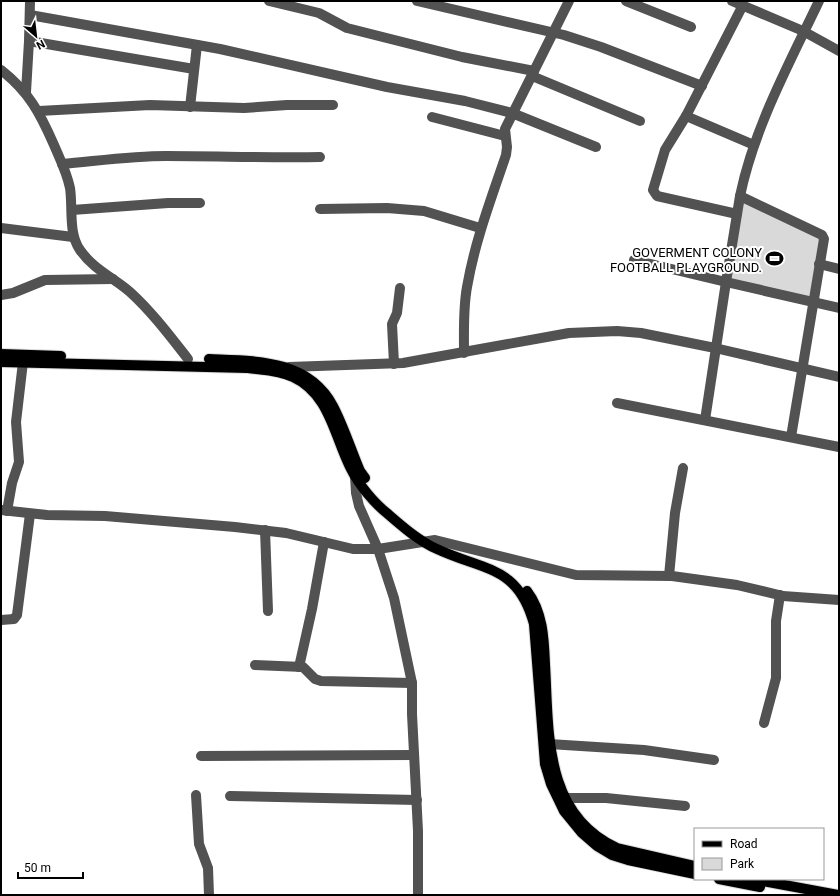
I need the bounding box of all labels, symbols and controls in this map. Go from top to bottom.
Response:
north arrow [16,16,56,56]
text: N [34,37,47,52]
place label: GOVERMENT COLONY FOOTBALL PLAYGROUND. [610,245,762,275]
sports icon: GOVERMENT COLONY FOOTBALL PLAYGROUND. [765,249,785,269]
legend [694,828,824,880]
text: Road [730,837,758,851]
scale bar [18,854,83,880]
text: Park [730,857,755,871]
text: 50 m [24,861,51,875]

